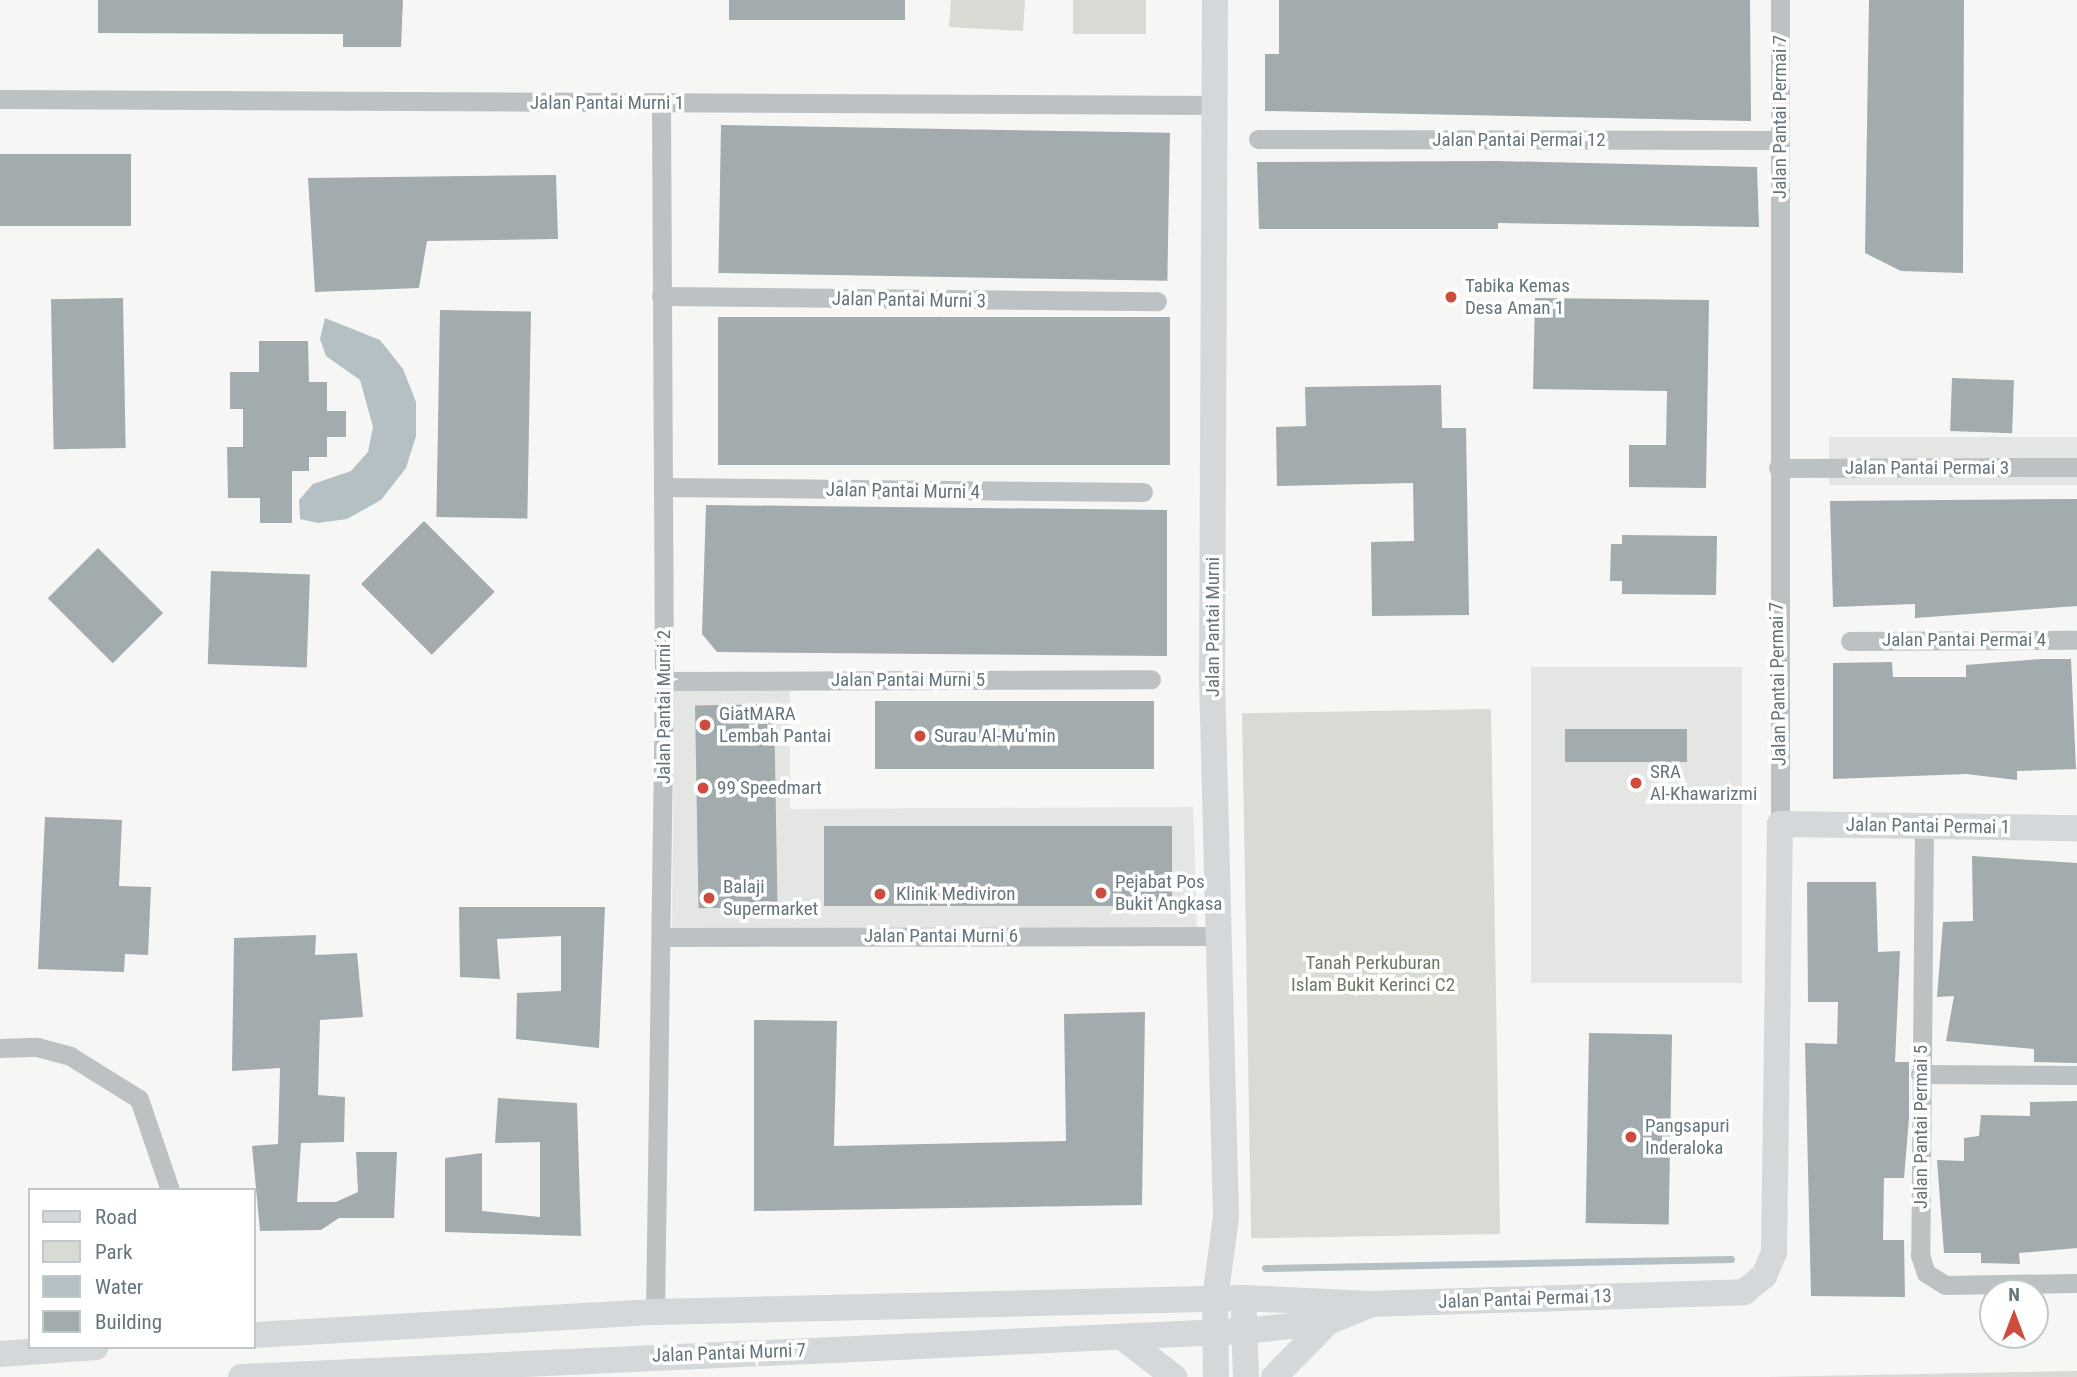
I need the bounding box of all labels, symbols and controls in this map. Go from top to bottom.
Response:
street label: Jalan Pantai Permai 7 [1769,35,1791,199]
street label: Jalan Pantai Murni 1 [530,92,684,114]
street label: Jalan Pantai Permai 12 [1432,129,1606,151]
place label: Tabika Kemas Desa Aman 1 [1465,275,1570,319]
street label: Jalan Pantai Murni 3 [832,287,986,313]
marker: Tabika Kemas Desa Aman 1 [1443,289,1459,305]
street label: Jalan Pantai Permai 3 [1845,457,2009,479]
street label: Jalan Pantai Murni 4 [826,478,980,504]
street label: Jalan Pantai Murni [1202,557,1224,697]
street label: Jalan Pantai Permai 7 [1765,602,1791,766]
street label: Jalan Pantai Permai 4 [1882,629,2046,651]
street label: Jalan Pantai Murni 2 [653,630,675,784]
street label: Jalan Pantai Murni 5 [831,669,985,691]
place label: GiatMARA Lembah Pantai [719,703,831,747]
marker: GiatMARA Lembah Pantai [697,717,713,733]
place label: Surau Al-Mu'min [934,725,1056,747]
marker: Surau Al-Mu'min [912,728,928,744]
place label: SRA Al-Khawarizmi [1650,761,1757,805]
marker: SRA Al-Khawarizmi [1628,775,1644,791]
place label: 99 Speedmart [717,777,822,799]
marker: 99 Speedmart [695,780,711,796]
street label: Jalan Pantai Permai 1 [1846,813,2010,839]
place label: Pejabat Pos Bukit Angkasa [1115,871,1222,915]
place label: Balaji Supermarket [723,876,818,920]
place label: Klinik Mediviron [896,883,1015,905]
marker: Klinik Mediviron [870,884,890,904]
marker: Pejabat Pos Bukit Angkasa [1093,885,1109,901]
marker: Balaji Supermarket [701,890,717,906]
street label: Jalan Pantai Murni 6 [864,925,1018,947]
park label: Tanah Perkuburan Islam Bukit Kerinci C2 [1291,952,1455,996]
street label: Jalan Pantai Permai 5 [1910,1045,1932,1209]
place label: Pangsapuri Inderaloka [1645,1115,1730,1159]
marker: Pangsapuri Inderaloka [1623,1129,1639,1145]
legend [28,1188,256,1349]
text: Road [95,1205,137,1229]
text: Park [95,1240,132,1264]
text: Water [95,1275,143,1299]
north arrow [1979,1279,2049,1349]
text: N [2008,1283,2020,1306]
street label: Jalan Pantai Permai 13 [1438,1285,1612,1313]
text: Building [95,1310,162,1334]
street label: Jalan Pantai Murni 7 [652,1339,806,1367]

